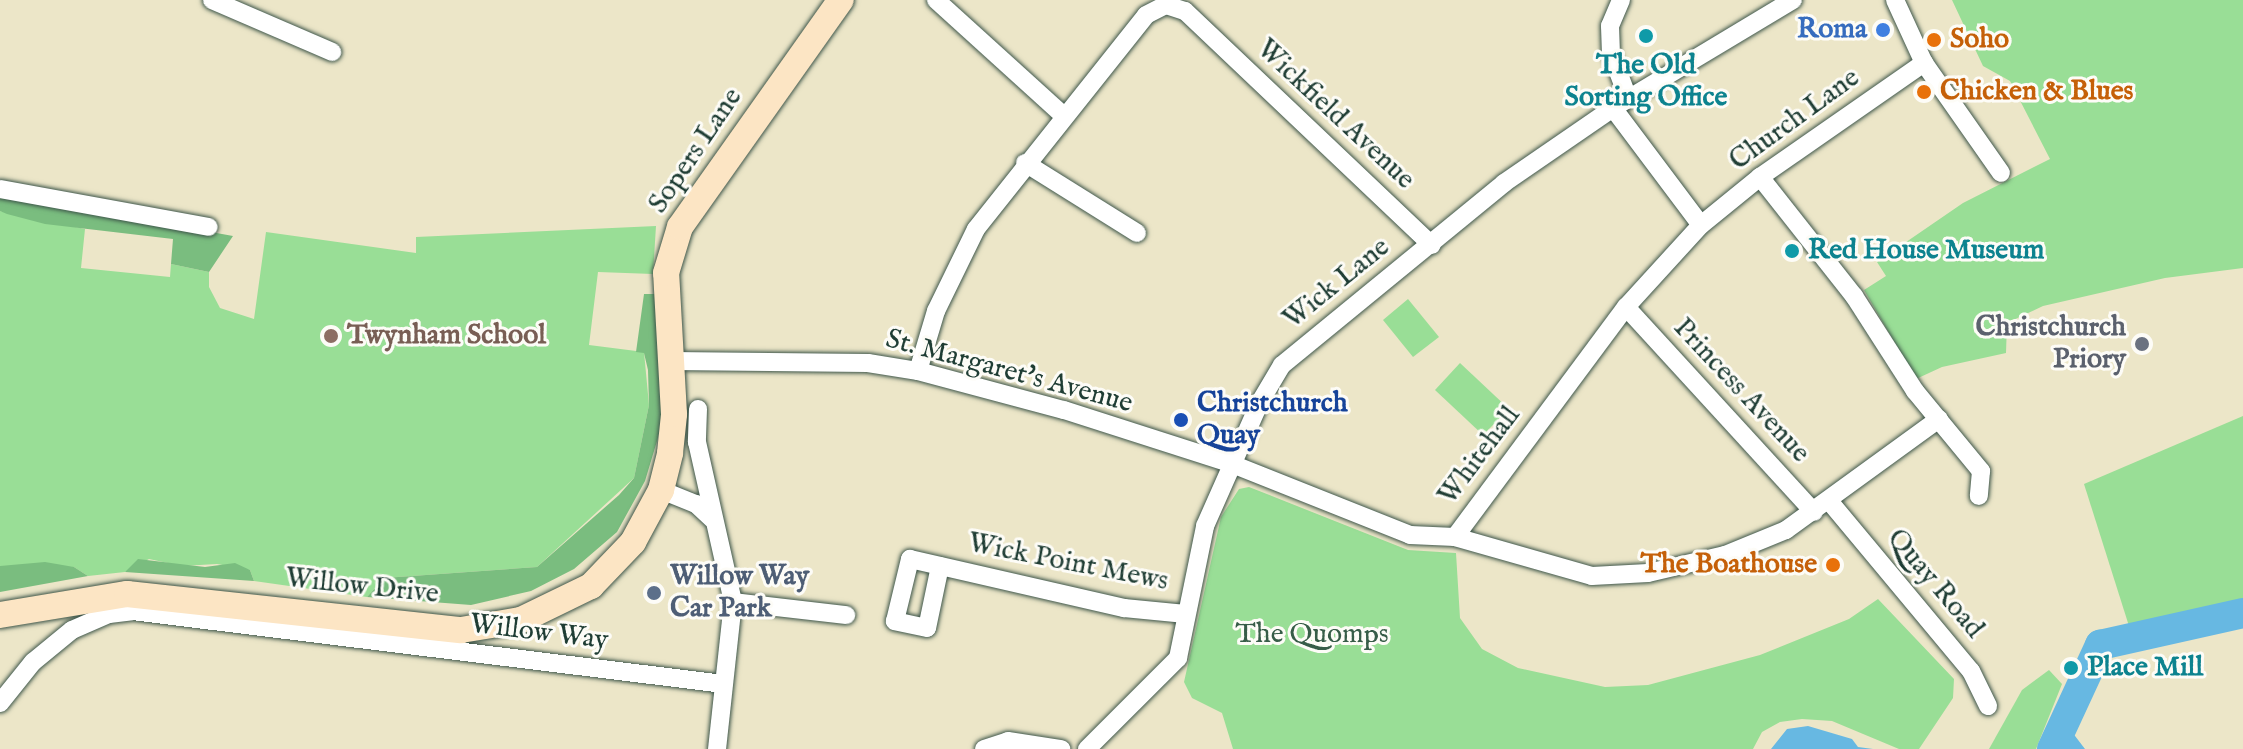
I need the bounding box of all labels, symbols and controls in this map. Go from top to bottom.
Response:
place label: Roma [1797,13,1867,47]
marker: Roma [1874,21,1892,39]
place label: Soho [1950,23,2009,57]
marker: The Old Sorting Office [1637,27,1655,45]
marker: Soho [1925,31,1943,49]
street label: Wickfield Avenue [1249,33,1421,197]
place label: The Old Sorting Office [1565,49,1727,115]
street label: Church Lane [1724,62,1866,178]
place label: Chicken & Blues [1940,75,2133,109]
street label: Sopers Lane [642,82,750,220]
marker: Chicken & Blues [1915,83,1933,101]
street label: Wick Lane [1277,231,1397,337]
place label: Red House Museum [1808,234,2044,268]
marker: Red House Museum [1783,242,1801,260]
place label: Christchurch Priory [1975,311,2126,377]
street label: Princess Avenue [1666,312,1816,470]
place label: Twynham School [347,319,546,353]
street label: St. Margaret's Avenue [882,323,1136,421]
marker: Twynham School [322,327,340,345]
marker: Christchurch Priory [2133,335,2151,353]
place label: Christchurch Quay [1197,387,1348,453]
street label: Whitehall [1432,400,1528,512]
marker: Christchurch Quay [1172,411,1190,429]
street label: Quay Road [1880,522,1990,646]
street label: Wick Point Mews [965,527,1171,599]
place label: The Boathouse [1640,548,1817,582]
marker: The Boathouse [1824,556,1842,574]
place label: Willow Way Car Park [670,560,809,626]
street label: Willow Drive [284,562,440,612]
marker: Willow Way Car Park [645,584,663,602]
street label: Willow Way [468,608,610,658]
park label: The Quomps [1235,618,1389,652]
place label: Place Mill [2087,651,2203,685]
marker: Place Mill [2062,659,2080,677]

